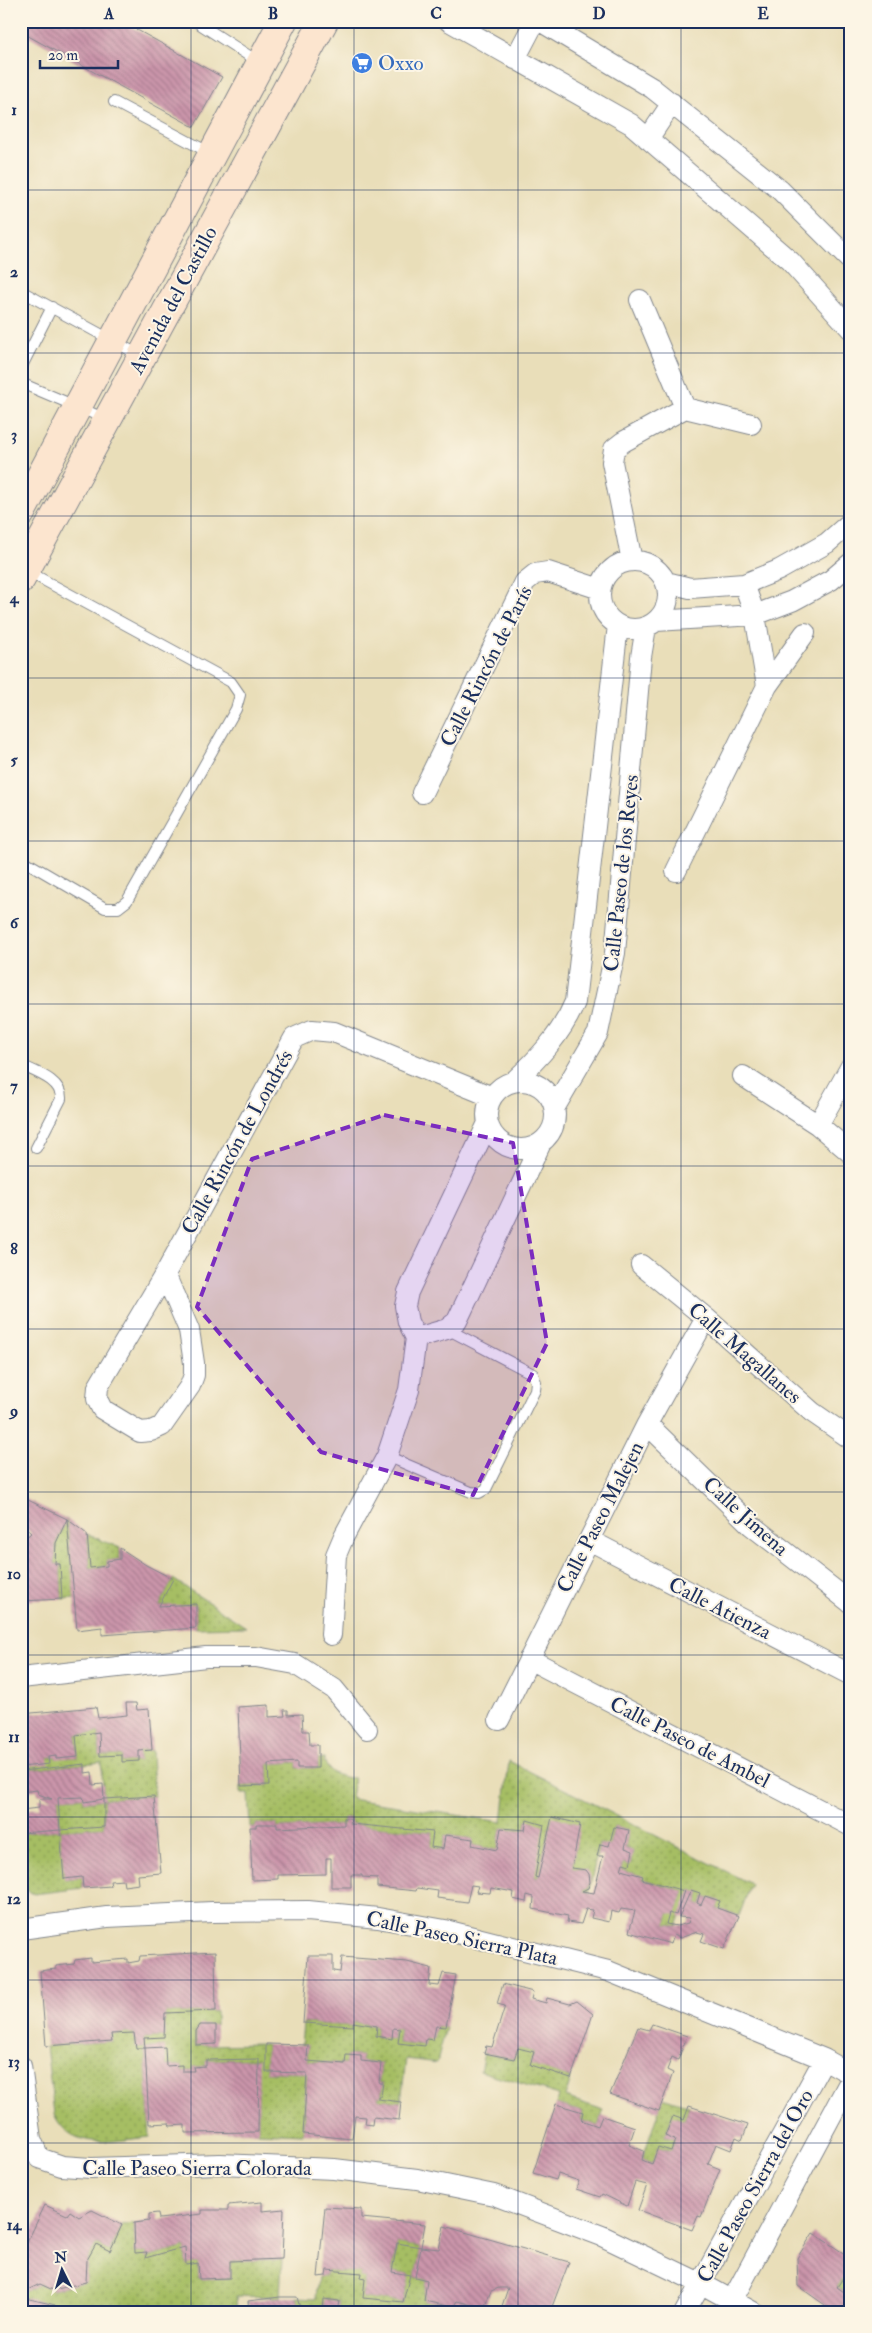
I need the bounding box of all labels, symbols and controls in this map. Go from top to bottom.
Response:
text: A [103,4,115,24]
text: B [268,4,278,24]
text: C [430,4,442,24]
text: D [592,4,606,24]
text: E [757,4,769,24]
scale bar [40,38,118,70]
text: 20 m [48,46,78,65]
place label: Oxxo [378,50,424,77]
supermarket icon: Oxxo [350,51,374,75]
text: 1 [11,100,17,120]
street label: Avenida del Castillo [123,222,224,380]
text: 2 [10,262,18,282]
text: 3 [11,425,17,445]
street label: Calle Rincón de París [434,581,539,751]
text: 4 [9,588,20,608]
text: 5 [10,750,18,770]
street label: Calle Paseo de los Reyes [598,773,645,973]
text: 6 [10,913,20,933]
street label: Calle Rincón de Londrés [176,1045,299,1239]
text: 7 [10,1076,18,1096]
text: 8 [10,1239,18,1259]
street label: Calle Magallanes [682,1297,807,1410]
text: 9 [8,1401,18,1421]
street label: Calle Paseo Malejen [551,1437,650,1597]
street label: Calle Jimena [697,1471,794,1562]
text: 10 [7,1564,21,1584]
street label: Calle Atienza [664,1571,776,1646]
street label: Calle Paseo de Ambel [605,1690,775,1795]
text: 11 [8,1727,20,1747]
text: 12 [7,1889,21,1909]
street label: Calle Paseo Sierra Plata [364,1905,560,1972]
text: 13 [8,2052,20,2072]
street label: Calle Paseo Sierra del Oro [691,2085,820,2288]
street label: Calle Paseo Sierra Colorada [82,2155,312,2182]
text: 14 [7,2215,23,2235]
north arrow [38,2246,88,2296]
text: N [53,2248,68,2267]

